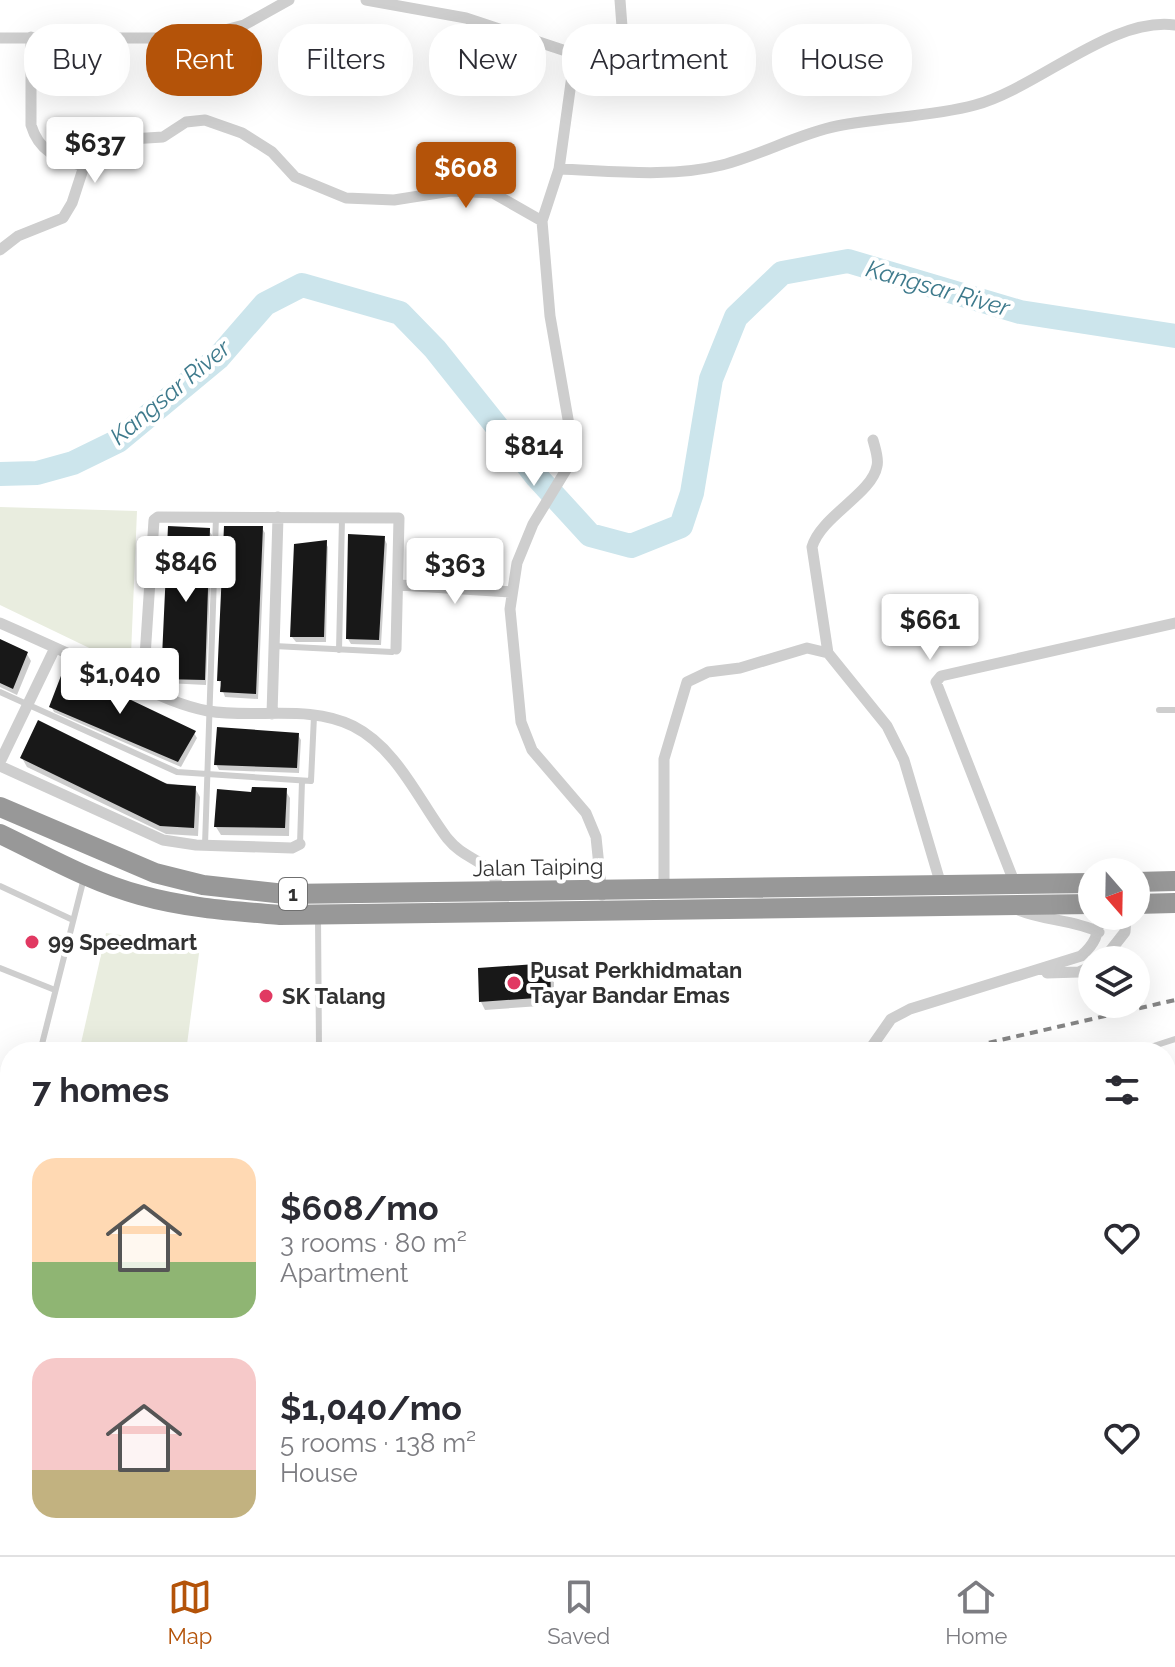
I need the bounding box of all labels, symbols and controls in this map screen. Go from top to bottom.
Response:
chip: Buy [24,24,130,96]
chip: Rent [146,24,262,96]
chip: Filters [278,24,413,96]
chip: New [429,24,546,96]
chip: Apartment [562,24,756,96]
chip: House [772,24,912,96]
pin: $637 [48,117,142,185]
text: $637 [64,128,126,158]
pin: $608 [419,142,513,210]
text: $608 [434,153,498,183]
water label: Kangsar River [863,254,1014,323]
water label: Kangsar River [104,333,237,451]
pin: $814 [487,420,581,488]
text: $814 [504,431,564,461]
pin: $846 [139,536,233,604]
pin: $363 [408,538,502,606]
text: $846 [155,547,217,577]
text: $363 [424,549,486,579]
pin: $661 [883,594,977,662]
text: $661 [900,605,960,635]
pin: $1,040 [55,648,185,716]
text: $1,040 [79,659,161,689]
street label: Jalan Taiping [472,853,604,881]
north arrow [1078,858,1150,930]
map controls [1078,858,1150,1018]
road number: 1 [279,878,307,910]
place label: 99 Speedmart [48,929,198,955]
marker: 99 Speedmart [23,933,41,951]
button: layers [1078,946,1150,1018]
place label: Pusat Perkhidmatan Tayar Bandar Emas [530,957,742,1008]
marker: Pusat Perkhidmatan Tayar Bandar Emas [505,974,523,992]
place label: SK Talang [282,983,386,1009]
marker: SK Talang [257,987,275,1005]
icon: filters [1100,1068,1144,1112]
text: 7 homes [32,1070,169,1110]
text: $608/mo [280,1188,439,1228]
icon: home [96,1190,192,1286]
icon: heart [1100,1216,1144,1260]
text: 3 rooms · 80 m² [280,1228,467,1258]
text: Apartment [280,1258,409,1288]
text: $1,040/mo [280,1388,462,1428]
icon: home [96,1390,192,1486]
icon: heart [1100,1416,1144,1460]
text: 5 rooms · 138 m² [280,1428,476,1458]
text: House [280,1458,358,1488]
tab: Map [168,1575,212,1649]
tab: Saved [547,1575,610,1649]
tab: Home [945,1575,1007,1649]

